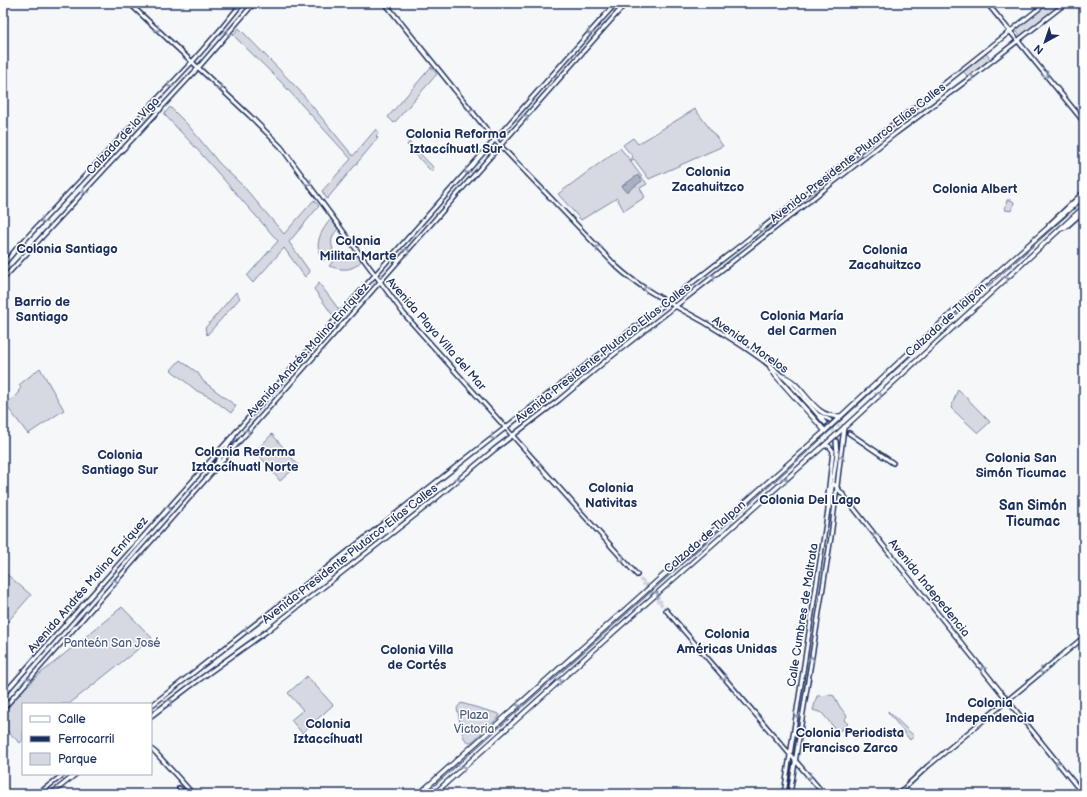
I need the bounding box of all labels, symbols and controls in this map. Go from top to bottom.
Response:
north arrow [1025,22,1065,62]
one-way arrow [153,25,160,32]
one-way arrow [227,28,234,35]
one-way arrow [588,28,595,35]
text: N [1032,42,1046,57]
one-way arrow [1041,71,1048,78]
one-way arrow [967,75,974,82]
one-way arrow [167,80,175,88]
street label: Avenida Presidente Plutarco Elías Calles [767,80,949,226]
one-way arrow [216,84,223,91]
street label: Calzada de la Viga [83,94,163,178]
one-way arrow [469,109,476,116]
one-way arrow [522,114,529,122]
district label: Colonia Reforma Iztaccíhuatl Sur [406,126,506,157]
district label: Colonia Zacahuitzco [672,164,744,195]
one-way arrow [464,167,471,174]
one-way arrow [304,179,311,186]
district label: Colonia Albert [933,181,1018,197]
one-way arrow [82,186,90,194]
one-way arrow [40,216,48,224]
one-way arrow [758,224,765,231]
district label: Colonia Militar Marte [320,233,397,264]
district label: Colonia Santiago [16,241,118,257]
district label: Colonia Zacahuitzco [849,242,921,273]
one-way arrow [595,245,603,253]
one-way arrow [403,248,410,256]
street label: Avenida Playa Villa del Mar [383,274,490,394]
one-way arrow [709,275,716,282]
one-way arrow [1001,276,1009,283]
street label: Avenida Andrés Molina Enríquez [244,280,372,420]
street label: Avenida Presidente Plutarco Elías Calles [512,280,694,426]
street label: Calzada de Tlalpan [902,280,990,360]
one-way arrow [643,286,650,294]
district label: Barrio de Santiago [14,294,71,325]
district label: Colonia María del Carmen [760,308,844,339]
street label: Avenida Morelos [709,313,791,377]
one-way arrow [874,392,882,399]
one-way arrow [242,429,249,437]
one-way arrow [490,432,497,439]
district label: Colonia Reforma Iztaccíhuatl Norte [192,444,299,475]
district label: Colonia Santiago Sur [82,447,159,478]
district label: Colonia San Simón Ticumac [976,450,1066,481]
one-way arrow [836,455,845,461]
one-way arrow [534,460,541,468]
one-way arrow [454,477,461,484]
one-way arrow [780,478,788,485]
district label: Colonia Nativitas [585,480,637,511]
street label: Avenida Presidente Plutarco Elías Calles [259,481,441,627]
district label: Colonia Del Lago [759,492,861,508]
street label: Calzada de Tlalpan [661,497,749,577]
district label: San Simón Ticumac [999,497,1067,530]
one-way arrow [163,505,171,513]
street label: Avenida Andrés Molina Enríquez [25,514,151,656]
one-way arrow [872,532,880,539]
street label: Avenida Indepedencia [885,536,973,640]
street label: Calle Cumbres de Maltrata [784,542,822,688]
one-way arrow [618,554,625,562]
one-way arrow [110,580,117,587]
one-way arrow [651,591,659,599]
one-way arrow [245,625,252,632]
district label: Colonia Américas Unidas [676,626,777,657]
park label: Panteón San José [63,636,161,651]
district label: Colonia Villa de Cortés [380,642,454,673]
one-way arrow [806,656,815,662]
one-way arrow [1040,666,1047,673]
one-way arrow [980,667,987,674]
one-way arrow [719,673,726,680]
one-way arrow [24,677,31,684]
one-way arrow [554,678,562,686]
district label: Colonia Independencia [945,695,1035,726]
one-way arrow [166,699,173,706]
one-way arrow [516,699,524,706]
legend [22,703,152,775]
park label: Plaza Victoria [454,708,495,737]
one-way arrow [793,711,802,718]
text: Calle [58,712,86,727]
district label: Colonia Iztaccíhuatl [293,716,363,747]
district label: Colonia Periodista Francisco Zarco [796,725,904,756]
text: Ferrocarril [58,732,114,747]
text: Parque [58,752,97,767]
one-way arrow [1056,761,1063,768]
one-way arrow [458,765,465,772]
one-way arrow [804,771,811,779]

